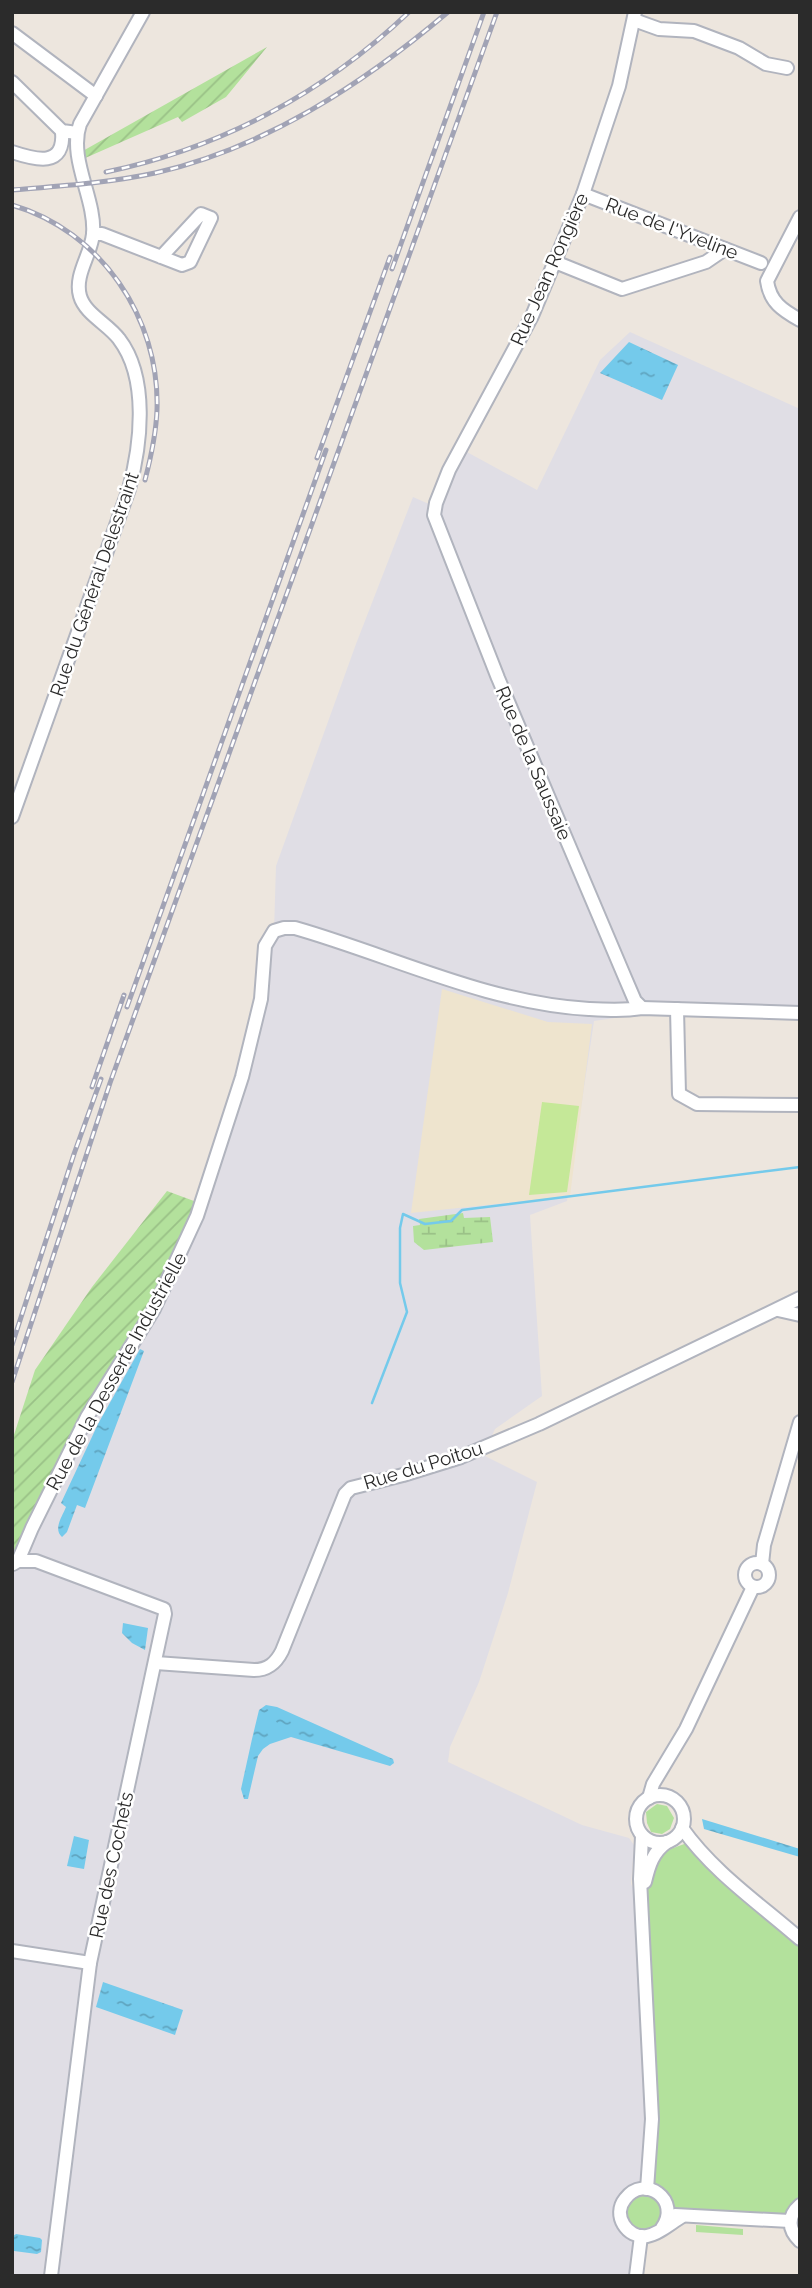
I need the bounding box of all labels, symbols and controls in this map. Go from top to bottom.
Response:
street label: Rue Jean Rongière [506,189,592,349]
street label: Rue de l'Yveline [603,193,741,263]
street label: Rue du Général Delestraint [45,468,143,699]
street label: Rue de la Saussaie [492,683,576,843]
street label: Rue de la Desserte Industrielle [41,1248,191,1494]
street label: Rue du Poitou [361,1436,485,1494]
street label: Rue des Cochets [85,1790,137,1940]

